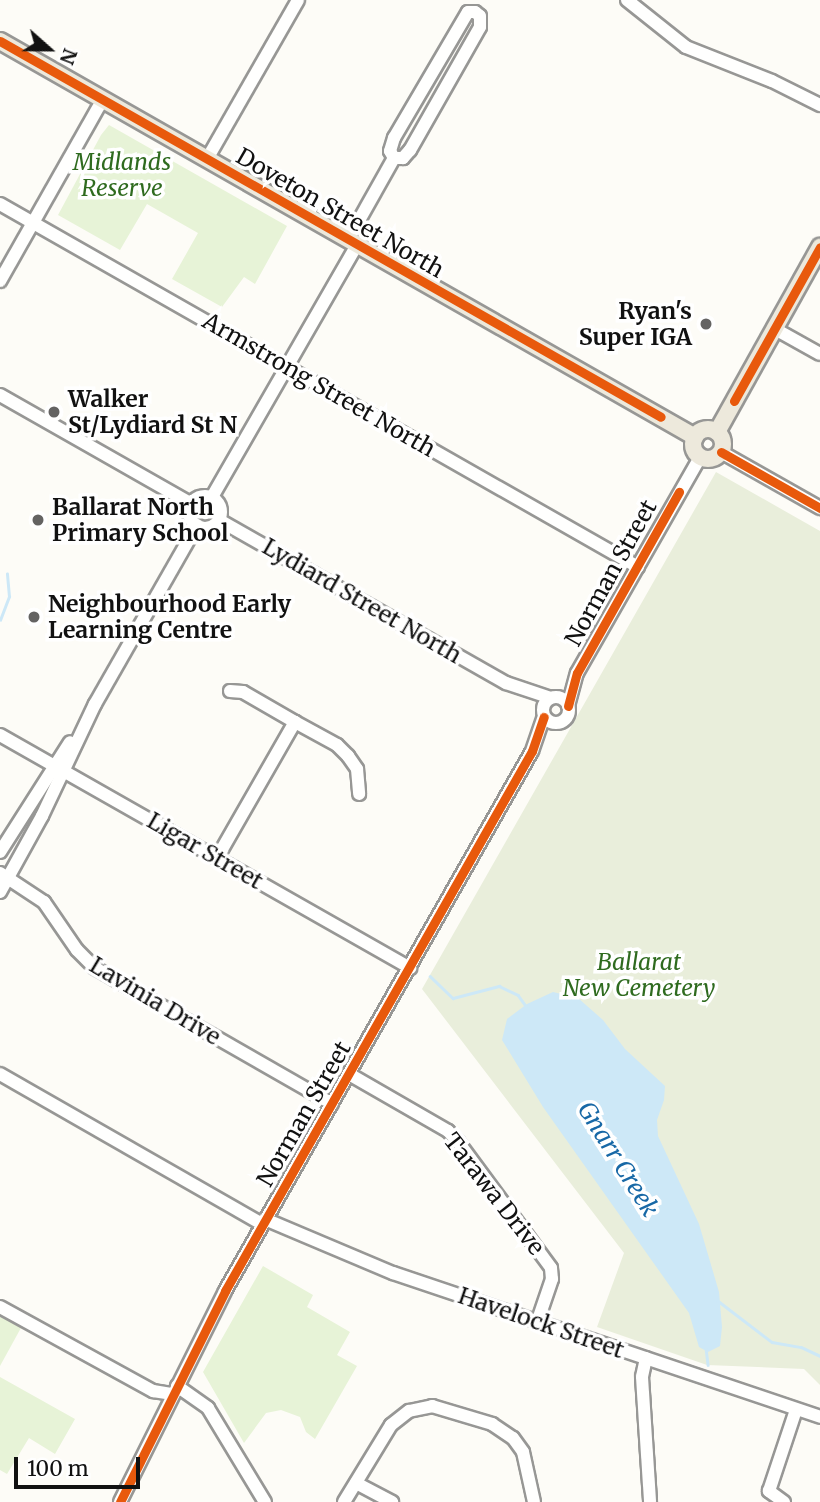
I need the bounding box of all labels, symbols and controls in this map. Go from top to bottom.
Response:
north arrow [14,14,84,84]
text: N [55,45,83,68]
street label: Doveton Street North [231,142,449,284]
park label: Midlands Reserve [73,148,171,202]
place label: Ryan's Super IGA [579,297,692,351]
street label: Armstrong Street North [198,307,440,463]
marker: Ryan's Super IGA [698,316,714,332]
place label: Walker St/Lydiard St N [68,385,237,439]
marker: Walker St/Lydiard St N [46,404,62,420]
place label: Ballarat North Primary School [52,493,228,547]
street label: Norman Street [559,495,663,651]
marker: Ballarat North Primary School [30,512,46,528]
street label: Lydiard Street North [258,533,466,669]
place label: Neighbourhood Early Learning Centre [48,590,291,644]
marker: Neighbourhood Early Learning Centre [26,609,42,625]
street label: Ligar Street [142,807,268,895]
park label: Ballarat New Cemetery [563,948,715,1002]
street label: Lavinia Drive [85,951,225,1051]
street label: Norman Street [251,1037,357,1191]
water label: Gnarr Creek [571,1096,665,1222]
street label: Tarawa Drive [438,1128,550,1260]
street label: Havelock Street [455,1282,627,1364]
scale bar [18,1442,144,1486]
text: 100 m [27,1455,89,1482]

